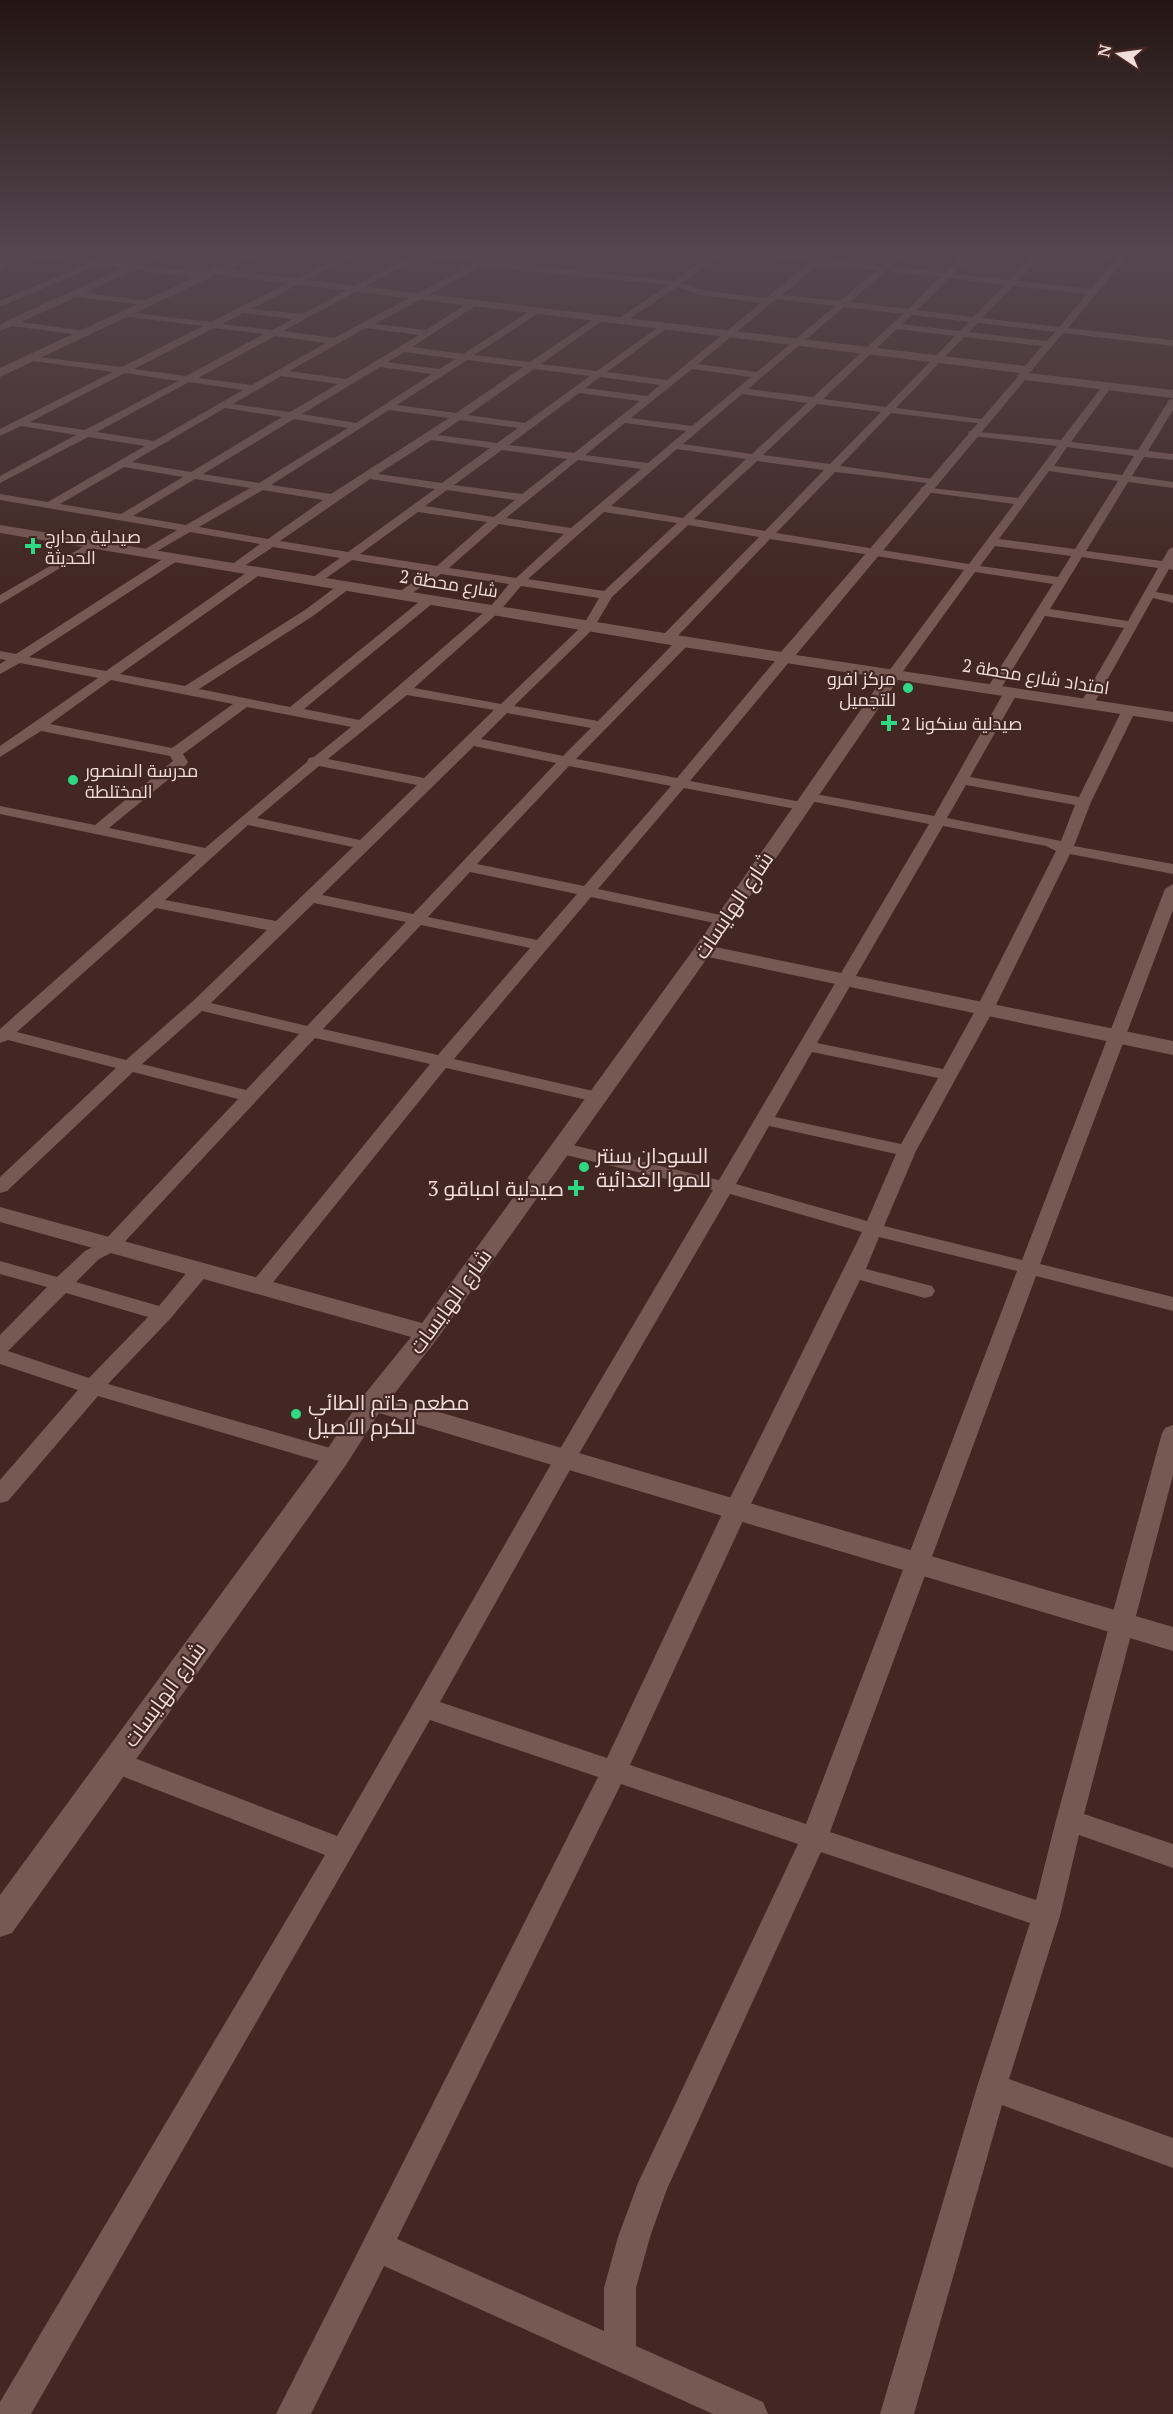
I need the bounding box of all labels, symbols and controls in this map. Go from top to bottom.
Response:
north arrow [1089,24,1149,84]
text: N [1092,42,1116,59]
place label: صيدلية مدارج الحديثة [45,524,141,569]
marker: صيدلية مدارج الحديثة [26,539,40,553]
street label: شارع محطة 2 [398,563,500,604]
street label: امتداد شارع محطة 2 [961,653,1111,700]
place label: مركز افرو للتجميل [827,666,896,711]
marker: مركز افرو للتجميل [901,681,915,695]
place label: صيدلية سنكونا 2 [901,711,1022,735]
marker: صيدلية سنكونا 2 [882,716,896,730]
place label: مدرسة المنصور المختلطة [84,758,198,803]
marker: مدرسة المنصور المختلطة [66,773,80,787]
street label: شارع الهايسات [687,846,780,965]
place label: السودان سنتر للموا الغذائية [595,1141,711,1193]
marker: السودان سنتر للموا الغذائية [577,1160,591,1174]
place label: صيدلية امباقو 3 [427,1174,564,1202]
marker: صيدلية امباقو 3 [569,1181,583,1195]
street label: شارع الهايسات [402,1243,498,1360]
place label: مطعم حاتم الطائي للكرم الاصيل [308,1388,469,1441]
marker: مطعم حاتم الطائي للكرم الاصيل [289,1407,303,1421]
street label: شارع الهايسات [116,1636,212,1753]

